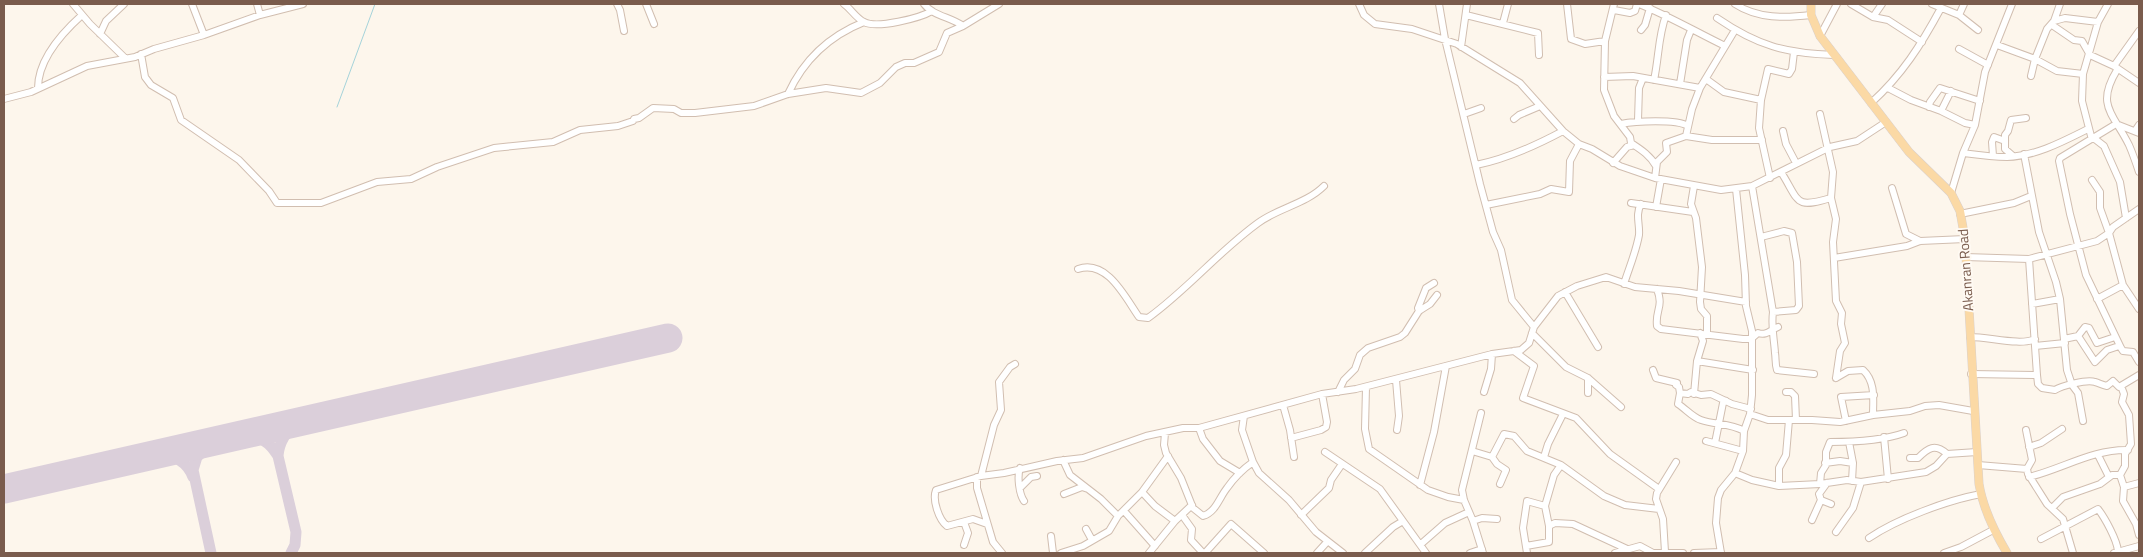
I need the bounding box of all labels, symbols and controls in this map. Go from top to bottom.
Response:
street label: Akanran Road [1952,228,1978,312]

